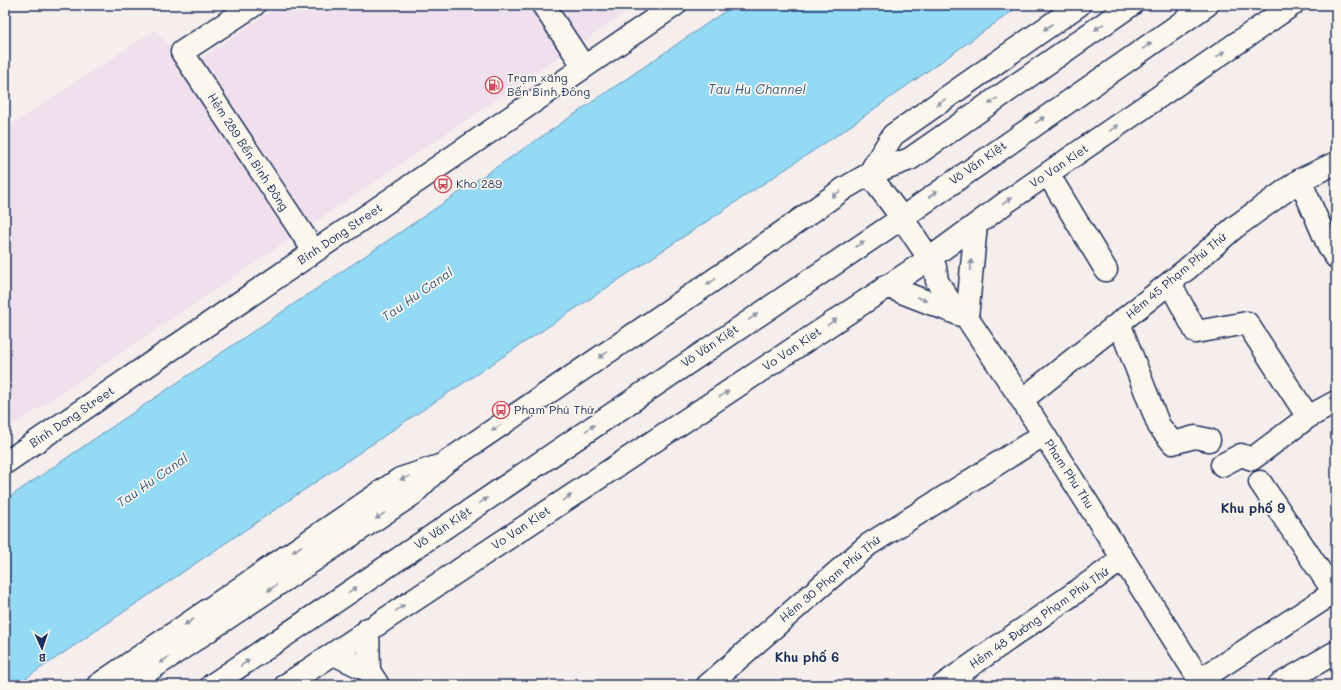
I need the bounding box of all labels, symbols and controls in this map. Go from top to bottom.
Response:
one-way arrow [1042,23,1053,31]
one-way arrow [1094,23,1105,31]
one-way arrow [1141,42,1152,50]
one-way arrow [1216,50,1226,58]
place label: Trạm xăng Bến Bình Đông [507,69,590,99]
fuel station icon: Trạm xăng Bến Bình Đông [484,75,504,95]
water label: Tau Hu Channel [708,80,807,97]
street label: Hẻm 289 Bến Bình Đông [205,89,293,213]
one-way arrow [987,97,998,105]
one-way arrow [936,98,946,106]
one-way arrow [1035,116,1045,124]
one-way arrow [1109,124,1120,132]
street label: Võ Văn Kiệt [946,137,1009,188]
street label: Vo Van Kiet [1026,140,1091,191]
bus stop icon: Kho 289 [433,174,453,194]
place label: Kho 289 [456,175,502,191]
one-way arrow [830,190,841,199]
one-way arrow [928,191,938,199]
one-way arrow [1002,197,1012,205]
street label: Binh Dong Street [294,199,385,268]
street label: Hẻm 45 Phạm Phú Thứ [1122,228,1229,322]
one-way arrow [855,240,866,248]
one-way arrow [968,259,975,271]
water label: Tau Hu Canal [378,262,456,324]
one-way arrow [706,278,716,286]
one-way arrow [917,297,929,303]
one-way arrow [748,313,758,321]
one-way arrow [827,318,837,326]
street label: Võ Văn Kiệt [677,320,741,370]
street label: Vo Van Kiet [759,323,824,374]
one-way arrow [598,351,609,359]
street label: Binh Dong Street [26,382,117,451]
one-way arrow [719,390,729,398]
bus stop icon: Phạm Phú Thứ [491,400,511,420]
place label: Phạm Phú Thứ [514,401,594,417]
one-way arrow [491,424,501,432]
one-way arrow [585,424,595,432]
street label: Pham Phu Thu [1041,436,1098,511]
water label: Tau Hu Canal [113,448,191,510]
one-way arrow [399,475,411,481]
one-way arrow [561,494,572,502]
one-way arrow [478,497,488,505]
district label: Khu phố 9 [1221,499,1285,516]
street label: Võ Văn Kiệt [410,502,474,552]
street label: Vo Van Kiet [488,502,553,553]
one-way arrow [375,512,385,520]
street label: Hẻm 30 Phạm Phú Thứ [776,531,884,625]
one-way arrow [292,545,302,553]
street label: Hẻm 48 Đường Phạm Phú Thứ [966,563,1112,672]
one-way arrow [266,585,278,592]
one-way arrow [347,586,357,594]
one-way arrow [394,605,406,612]
one-way arrow [184,618,195,626]
north arrow [22,628,62,668]
district label: Khu phố 6 [775,648,839,665]
text: B [38,651,47,666]
one-way arrow [158,657,170,664]
one-way arrow [240,659,250,667]

